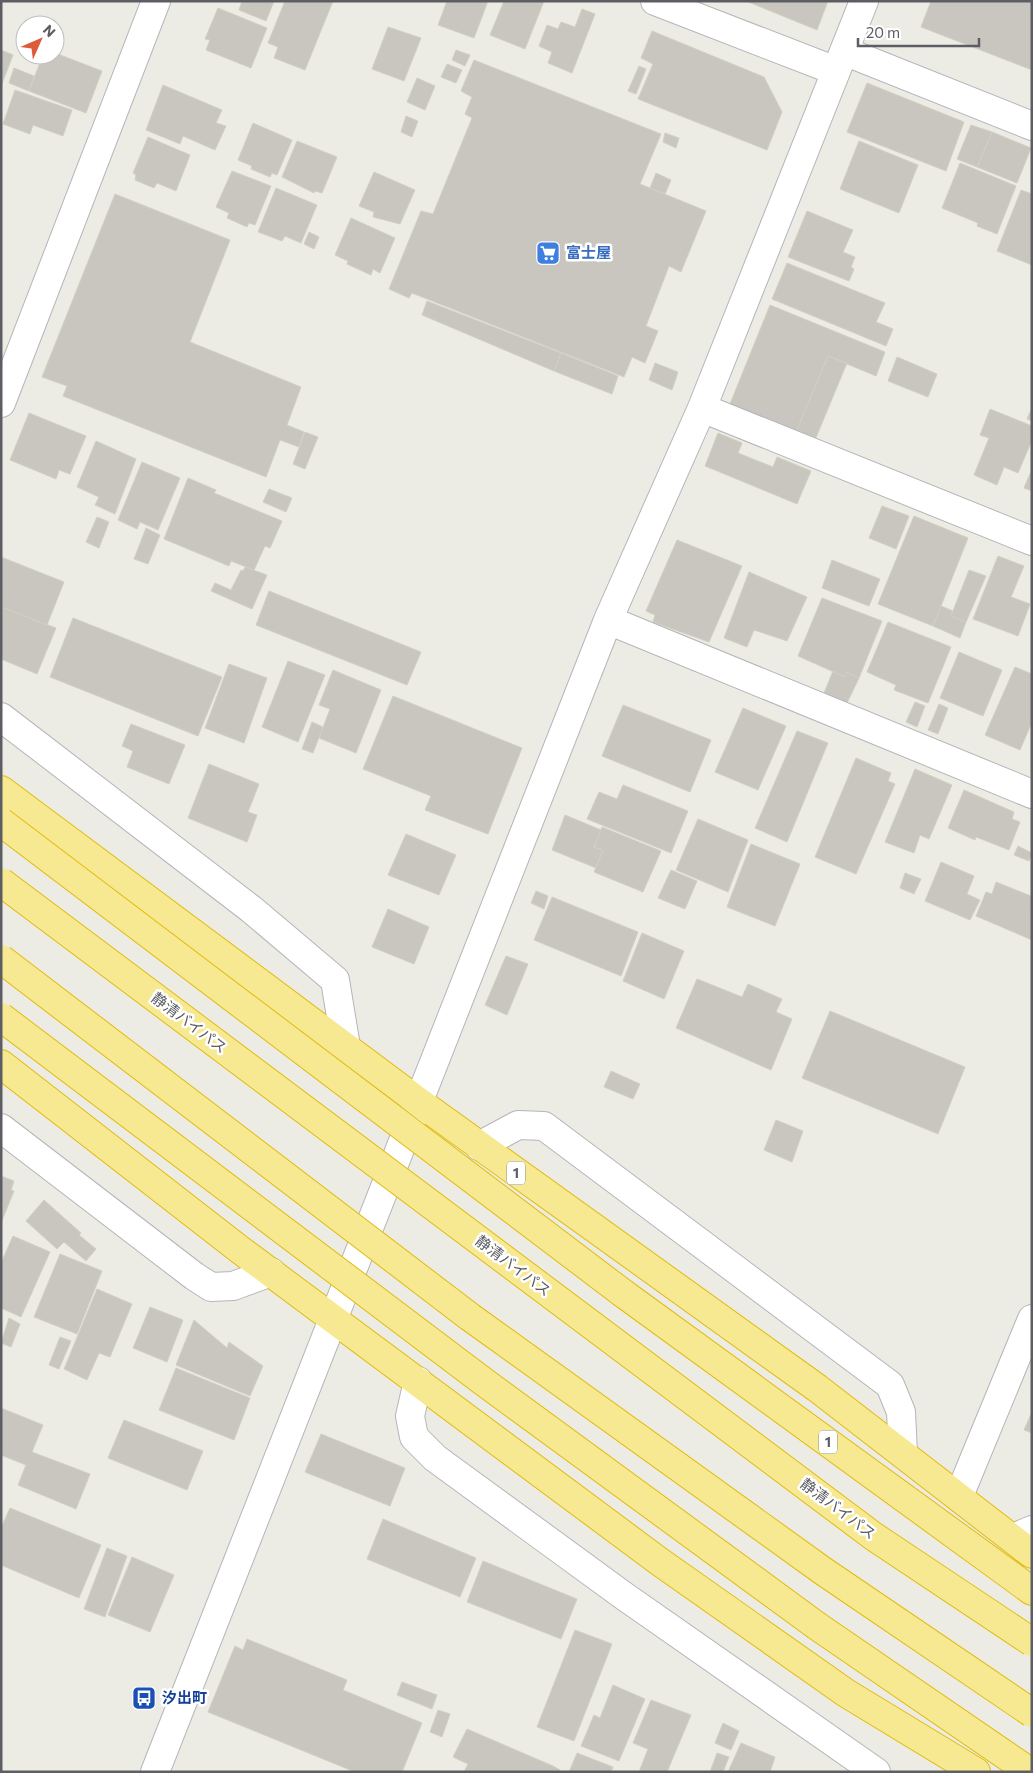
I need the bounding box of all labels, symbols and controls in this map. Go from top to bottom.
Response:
north arrow [15,15,65,65]
scale bar [858,15,979,47]
text: N [40,21,59,40]
text: 20 m [866,23,900,41]
supermarket icon: 富士屋 [535,240,561,266]
place label: 富士屋 [566,243,611,261]
street label: 静清バイパス [148,988,231,1056]
road number: 1 [507,1162,525,1184]
street label: 静清バイパス [472,1231,555,1299]
road number: 1 [819,1430,837,1454]
street label: 静清バイパス [797,1474,880,1542]
bus stop icon: 汐出町 [131,1685,157,1711]
place label: 汐出町 [162,1688,207,1706]

